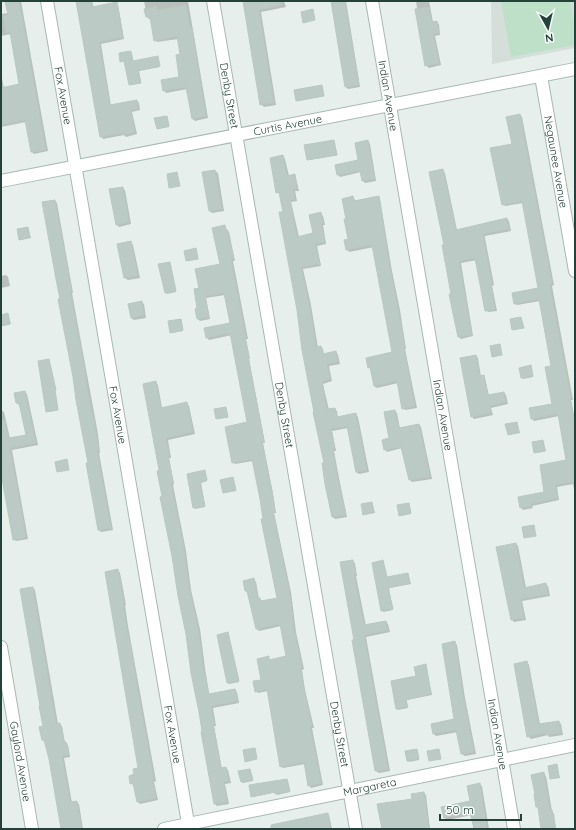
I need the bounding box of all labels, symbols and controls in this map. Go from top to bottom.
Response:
north arrow [528,8,568,48]
text: N [544,30,554,45]
street label: Indian Avenue [375,59,401,132]
street label: Denby Street [217,62,242,130]
street label: Fox Avenue [51,66,75,126]
street label: Curtis Avenue [252,112,323,139]
street label: Negaunee Avenue [541,115,571,209]
street label: Indian Avenue [430,378,456,452]
street label: Denby Street [272,381,297,449]
street label: Fox Avenue [106,385,130,445]
street label: Indian Avenue [485,698,511,771]
street label: Denby Street [327,700,352,768]
street label: Fox Avenue [161,704,185,764]
street label: Gaylord Avenue [7,720,34,803]
street label: Margareta [342,775,398,799]
scale bar [440,796,521,822]
text: 50 m [446,802,474,817]

